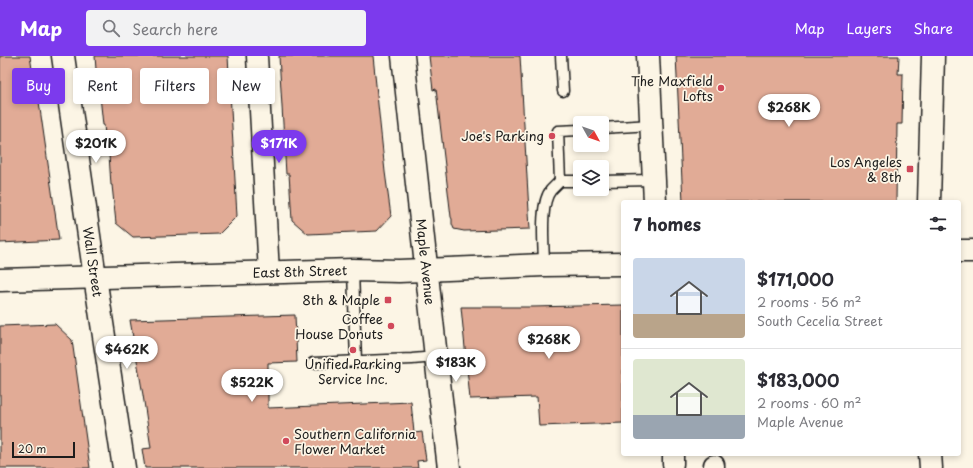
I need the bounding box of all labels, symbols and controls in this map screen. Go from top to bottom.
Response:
search box [86,10,366,46]
text: Map [20,14,62,42]
icon: search [100,17,122,39]
text: Search here [132,17,218,40]
text: Map [795,18,825,39]
text: Layers [847,18,892,39]
text: Share [914,18,953,39]
chip: Buy [12,68,65,104]
chip: Rent [73,68,132,104]
chip: Filters [140,68,209,104]
chip: New [217,68,275,104]
place label: The Maxfield Lofts [631,71,713,105]
marker: The Maxfield Lofts [716,83,726,93]
pin: $268K [761,94,817,128]
text: $268K [767,97,811,116]
north arrow [573,116,609,152]
map controls [573,116,609,196]
place label: Joe's Parking [461,126,544,145]
pin: $201K [68,130,124,164]
pin: $171K [251,130,307,164]
marker: Joe's Parking [547,131,557,141]
text: $201K [75,133,117,152]
text: $171K [261,133,297,152]
place label: Los Angeles & 8th [830,152,902,186]
button: layers [573,160,609,196]
marker: Los Angeles & 8th [905,164,915,174]
text: 7 homes [633,211,701,237]
icon: filters [927,213,949,235]
street label: Maple Avenue [412,218,440,306]
street label: Wall Street [79,225,108,298]
street label: East 8th Street [252,260,347,282]
text: $171,000 [757,266,834,292]
icon: home [665,274,713,322]
place label: 8th & Maple [302,290,380,309]
text: 2 rooms · 56 m² [757,292,861,311]
marker: 8th & Maple [383,295,393,305]
place label: Coffee House Donuts [295,309,383,343]
text: South Cecelia Street [757,311,883,330]
marker: Coffee House Donuts [386,321,396,331]
pin: $268K [521,326,577,360]
text: $268K [527,329,571,348]
pin: $462K [99,336,155,370]
text: $462K [105,339,149,358]
marker: Unified Parking Service Inc. [348,345,358,355]
pin: $183K [428,349,484,383]
text: $183K [436,352,476,371]
place label: Unified Parking Service Inc. [304,354,402,388]
text: $183,000 [757,367,839,393]
pin: $522K [224,369,280,403]
text: $522K [230,372,274,391]
icon: home [665,375,713,423]
text: 2 rooms · 60 m² [757,393,862,412]
text: Maple Avenue [757,412,843,431]
place label: Southern California Flower Market [294,424,416,458]
marker: Southern California Flower Market [281,436,291,446]
scale bar [12,440,75,459]
text: 20 m [18,440,46,457]

